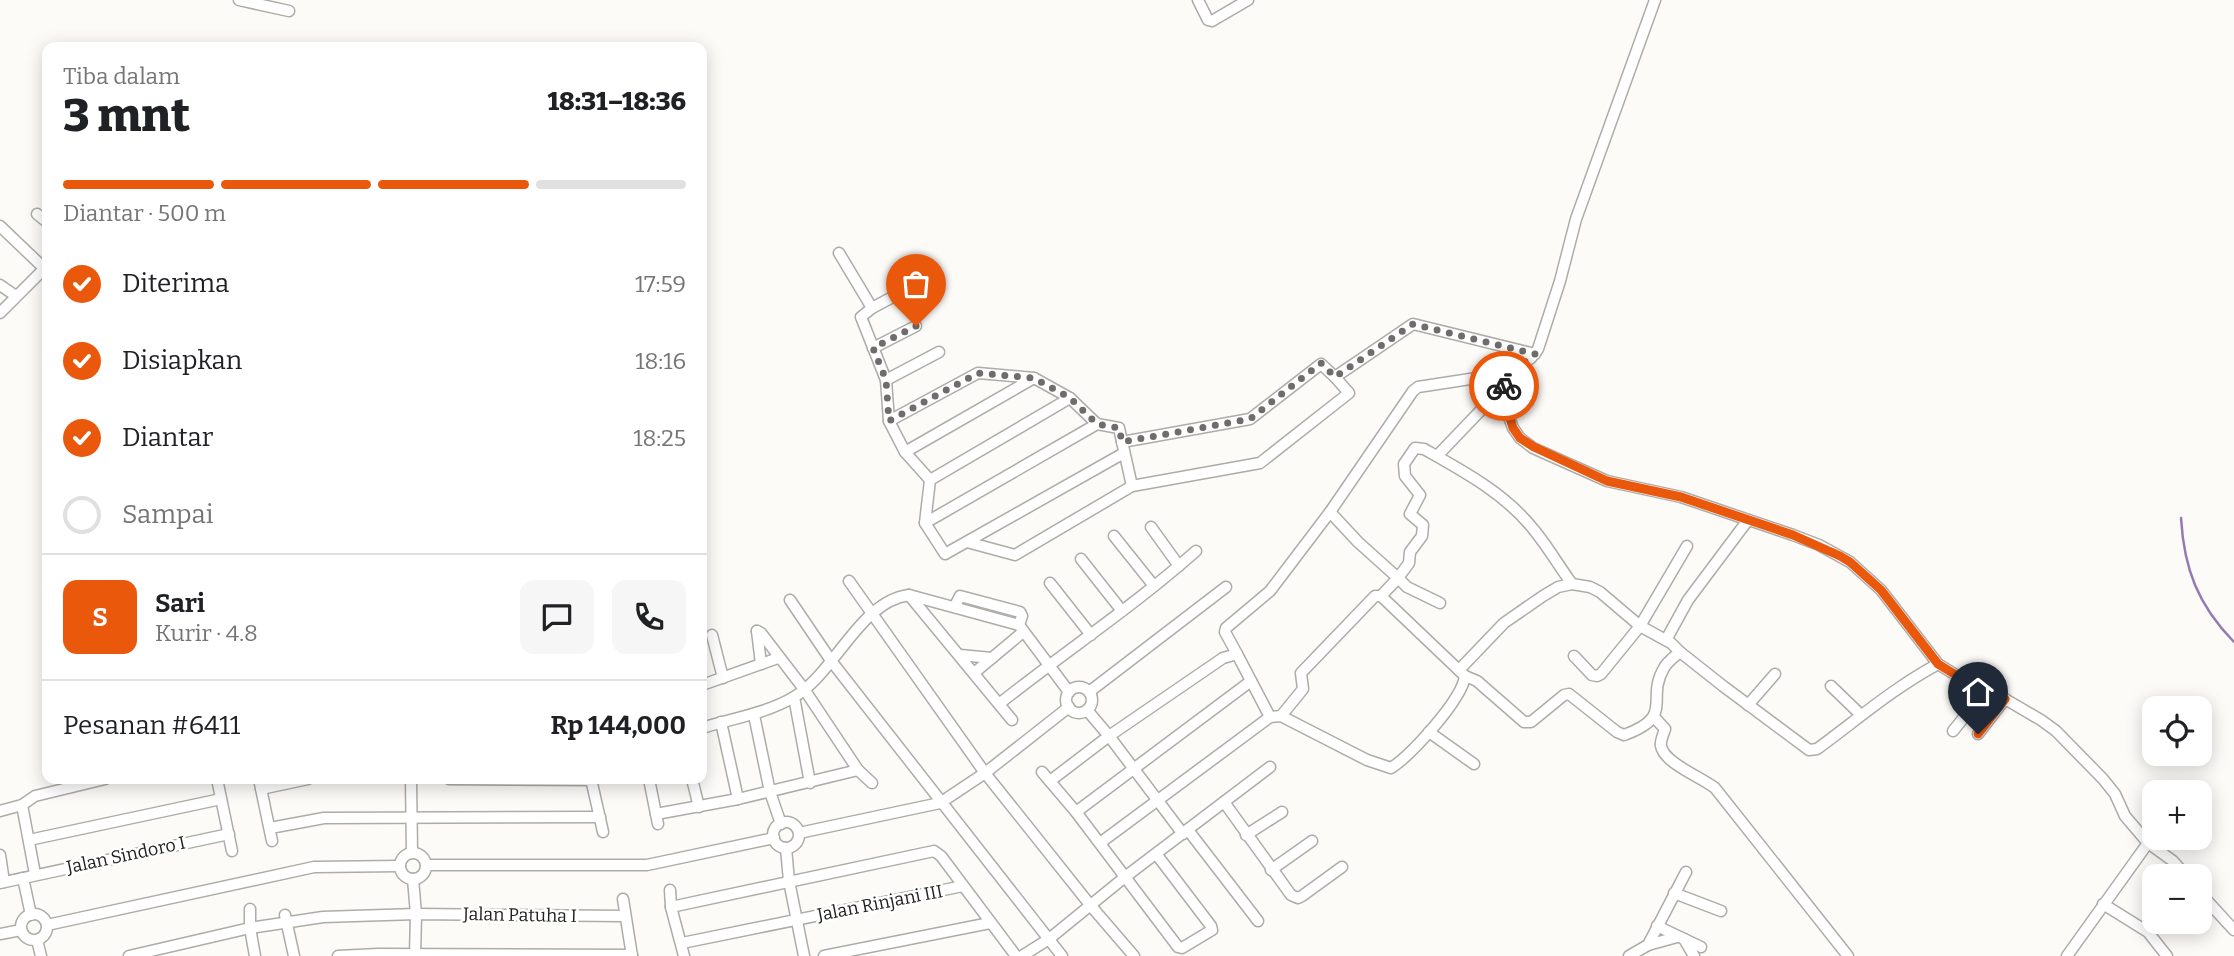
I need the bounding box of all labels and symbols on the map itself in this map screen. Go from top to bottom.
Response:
pin [886,254,946,326]
courier [1469,351,1539,421]
pin [1948,662,2008,734]
street label: Jalan Sindoro I [64,832,187,879]
street label: Jalan Rinjani III [814,880,945,926]
street label: Jalan Patuha I [462,903,577,927]

